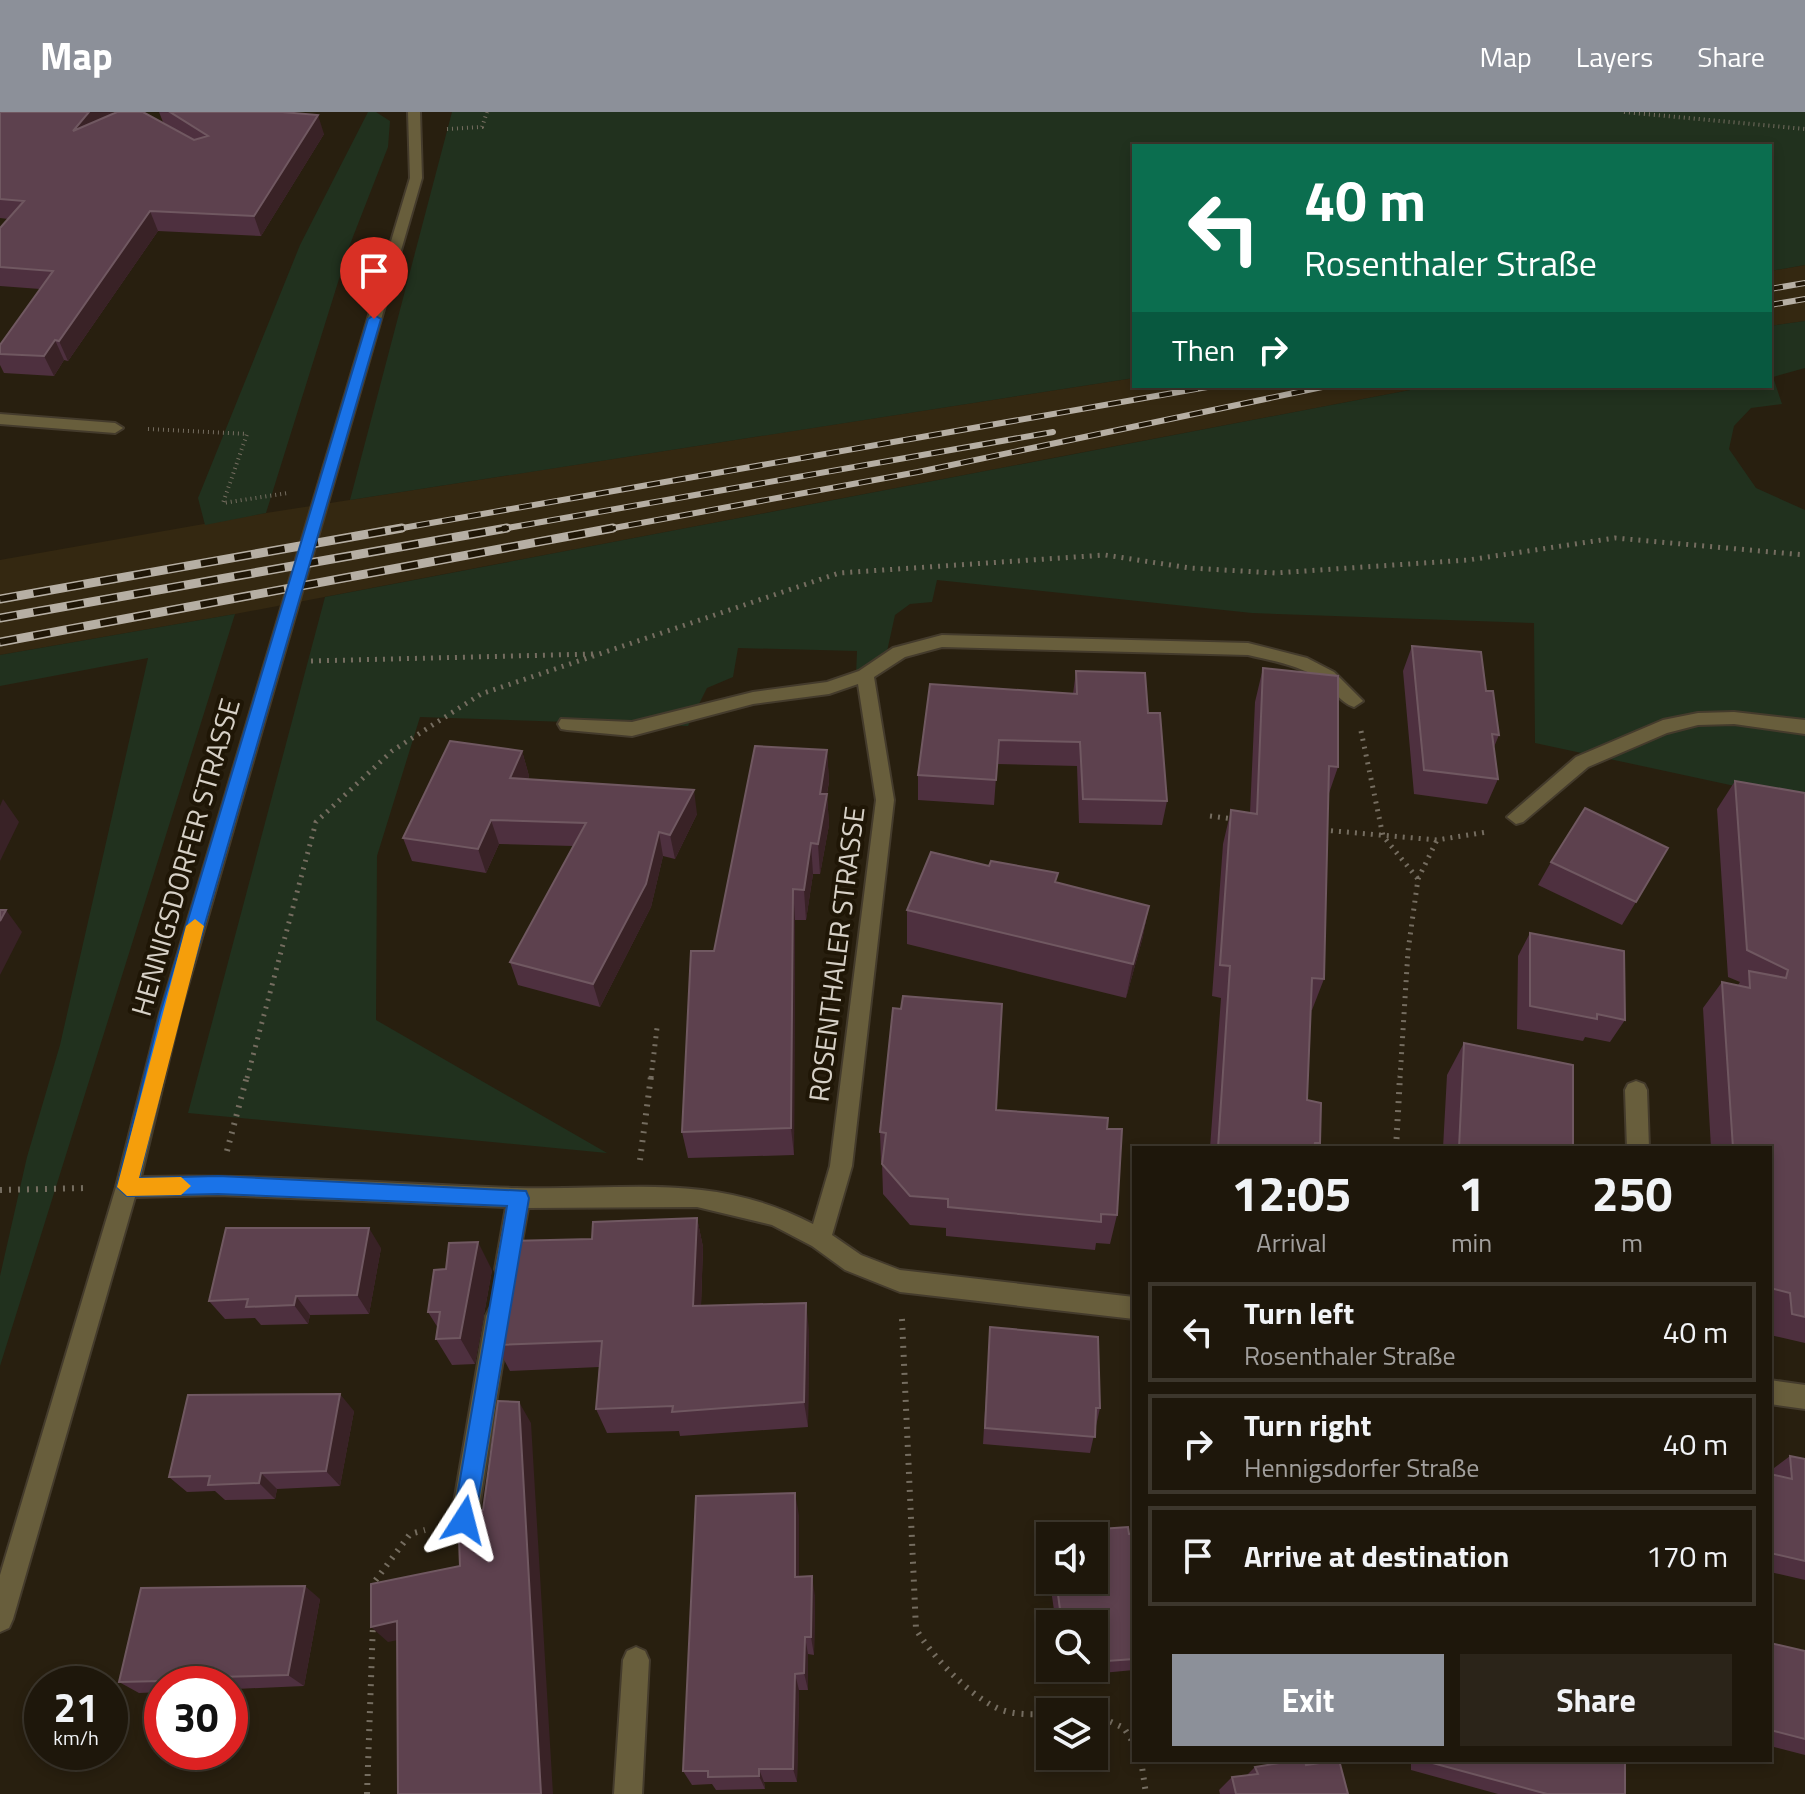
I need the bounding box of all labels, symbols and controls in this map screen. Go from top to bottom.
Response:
text: Map [40,27,113,85]
text: Map [1479,35,1532,78]
text: Layers [1576,35,1653,78]
text: Share [1697,35,1765,78]
text: 40 m [1304,158,1426,243]
icon: left [1172,176,1276,280]
text: Rosenthaler Straße [1304,235,1597,290]
pin [340,237,408,319]
icon: arrive [352,249,396,293]
text: Then [1172,327,1235,373]
icon: right [1251,328,1295,372]
street label: HENNIGSDORFER STRASSE [119,693,251,1021]
street label: ROSENTHALER STRASSE [797,804,875,1104]
text: 12:05 [1232,1157,1351,1230]
text: 1 [1458,1157,1485,1230]
text: 250 [1592,1157,1672,1230]
text: Arrival [1256,1223,1327,1262]
text: min [1451,1223,1492,1262]
text: m [1621,1223,1643,1262]
text: Turn left [1244,1290,1354,1336]
text: 40 m [1663,1309,1728,1355]
icon: left [1176,1310,1220,1354]
text: Rosenthaler Straße [1244,1336,1456,1375]
text: Turn right [1244,1402,1372,1448]
text: 40 m [1663,1421,1728,1467]
icon: right [1176,1422,1220,1466]
text: Hennigsdorfer Straße [1244,1448,1479,1487]
position arrow [422,1478,506,1562]
map controls [1036,1522,1108,1770]
button: sound [1036,1522,1108,1594]
text: Arrive at destination [1244,1533,1509,1579]
text: 170 m [1646,1533,1728,1579]
icon: arrive [1176,1534,1220,1578]
button: search [1036,1610,1108,1682]
button: Exit [1172,1654,1444,1746]
button: Share [1460,1654,1732,1746]
speed limit sign: 30 [144,1666,248,1770]
text: 21 [54,1677,98,1738]
button: layers [1036,1698,1108,1770]
text: km/h [53,1722,99,1753]

